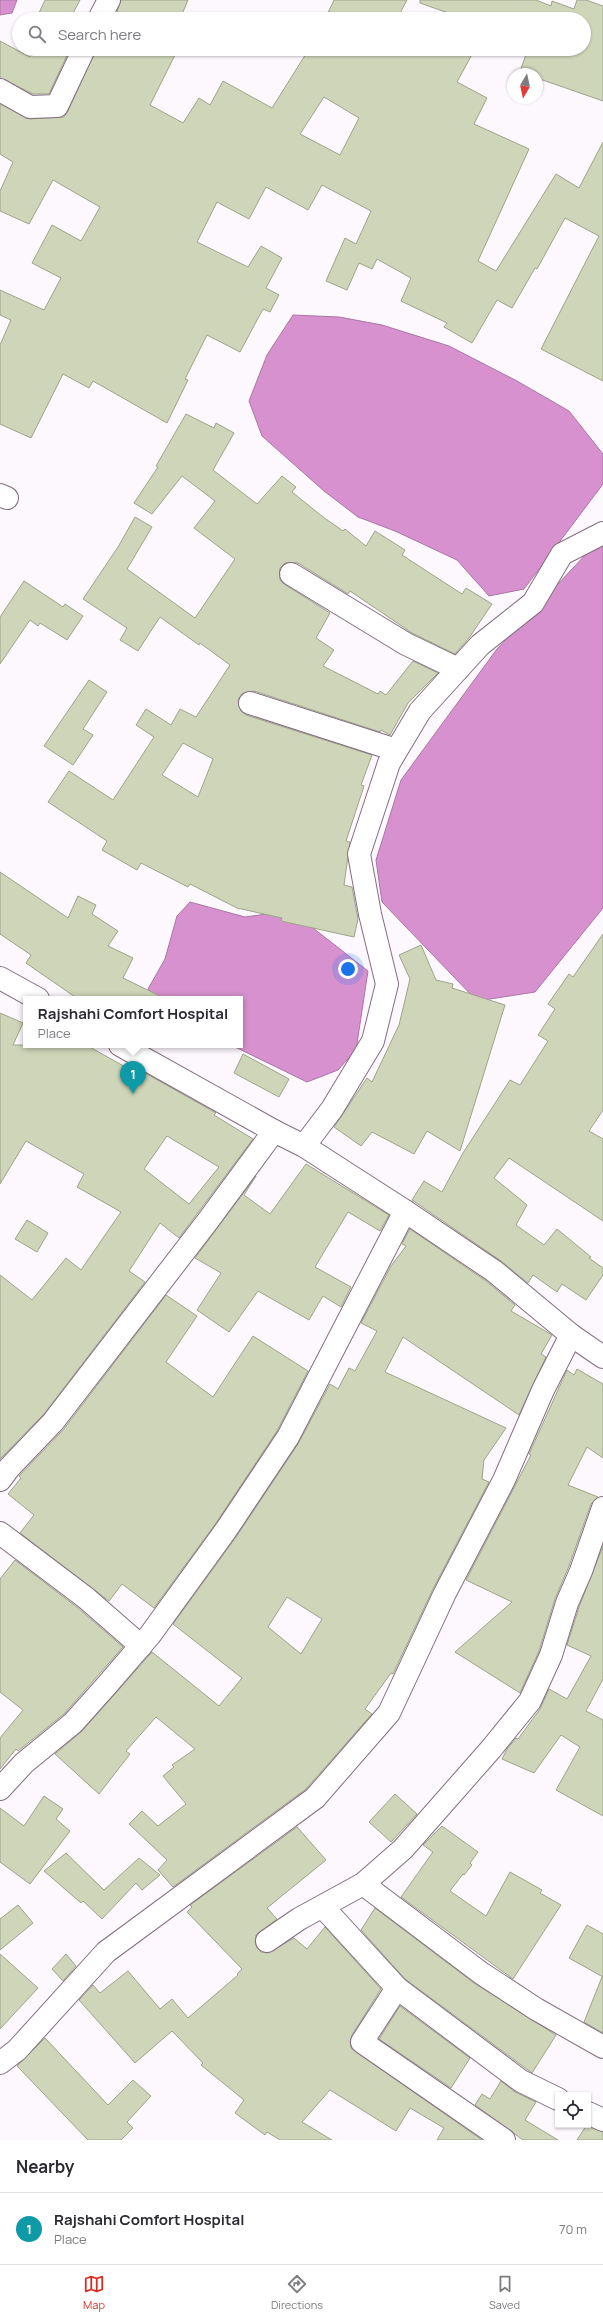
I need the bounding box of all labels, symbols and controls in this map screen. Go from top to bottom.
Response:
search box [12,12,591,56]
icon: search [26,23,48,45]
text: Search here [58,24,141,45]
north arrow [507,68,543,104]
your location [338,959,358,979]
popup [23,996,243,1048]
text: Rajshahi Comfort Hospital [38,1003,228,1024]
text: Place [38,1024,71,1042]
pin: 1 [120,1061,146,1094]
map controls [555,2092,591,2128]
button: locate [555,2092,591,2128]
text: Nearby [16,2155,74,2178]
text: Rajshahi Comfort Hospital [54,2209,244,2230]
text: 1 [26,2220,32,2238]
text: 70 m [559,2220,587,2238]
text: Place [54,2230,87,2248]
tab: Map [83,2273,105,2312]
tab: Directions [271,2273,323,2312]
tab: Saved [489,2273,520,2312]

